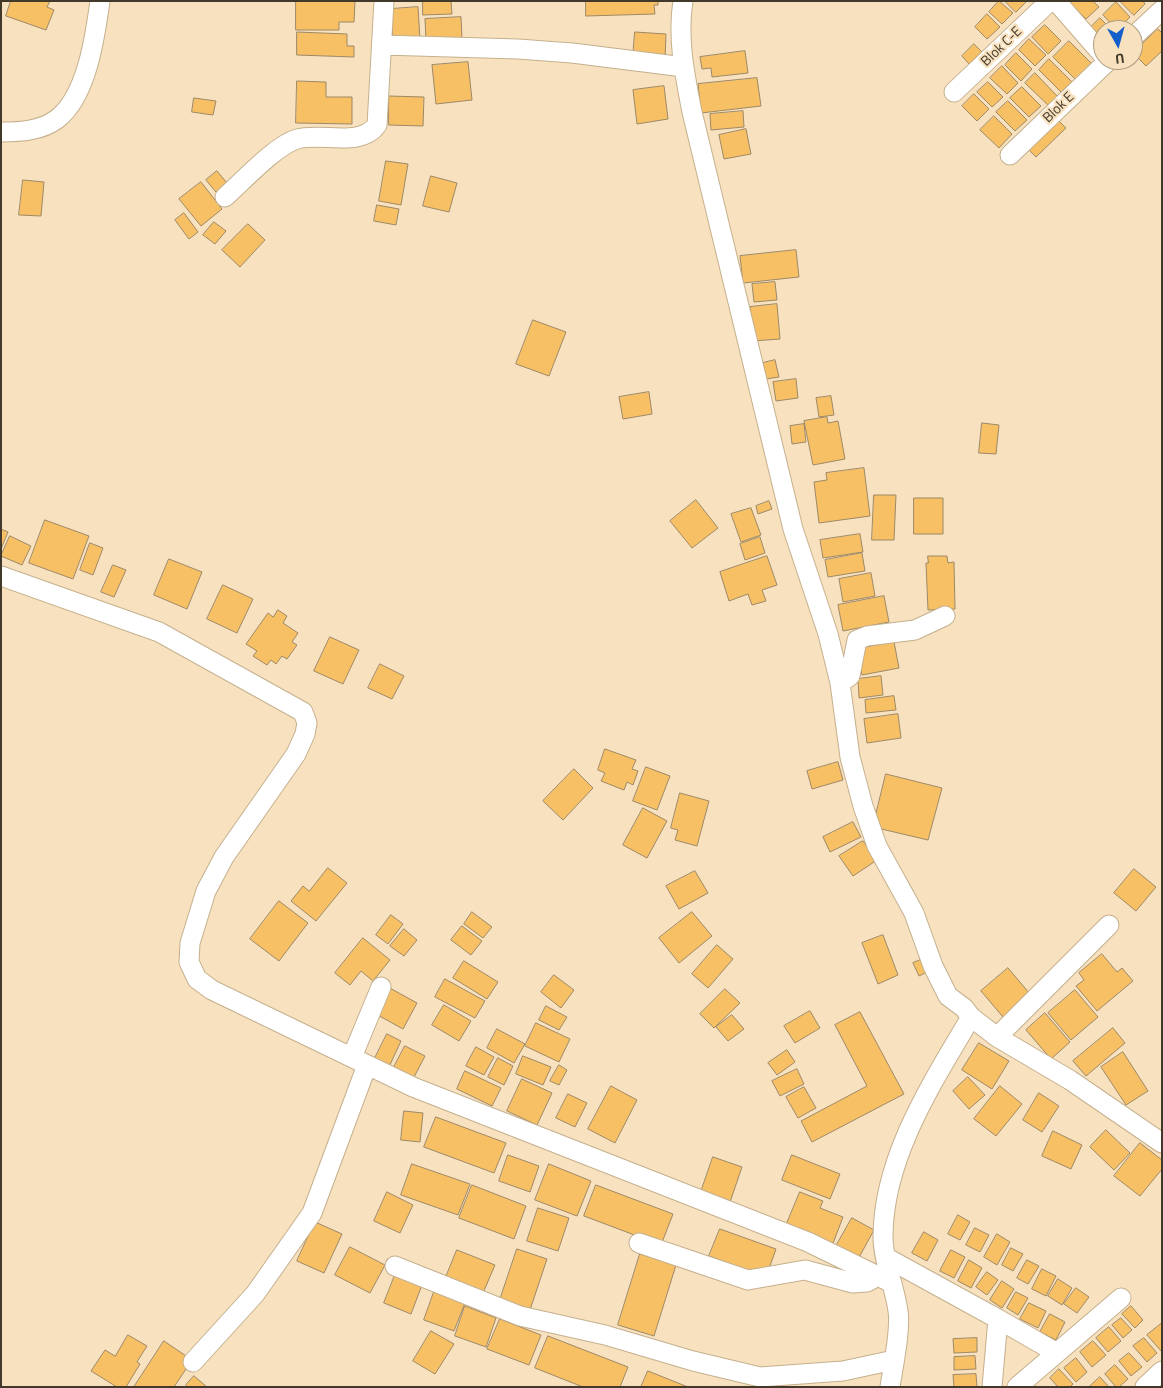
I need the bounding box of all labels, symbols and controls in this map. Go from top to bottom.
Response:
north arrow [1093,20,1143,70]
street label: Blok C-E [978,24,1026,70]
text: U [1114,48,1126,70]
street label: Blok E [1040,89,1078,127]

